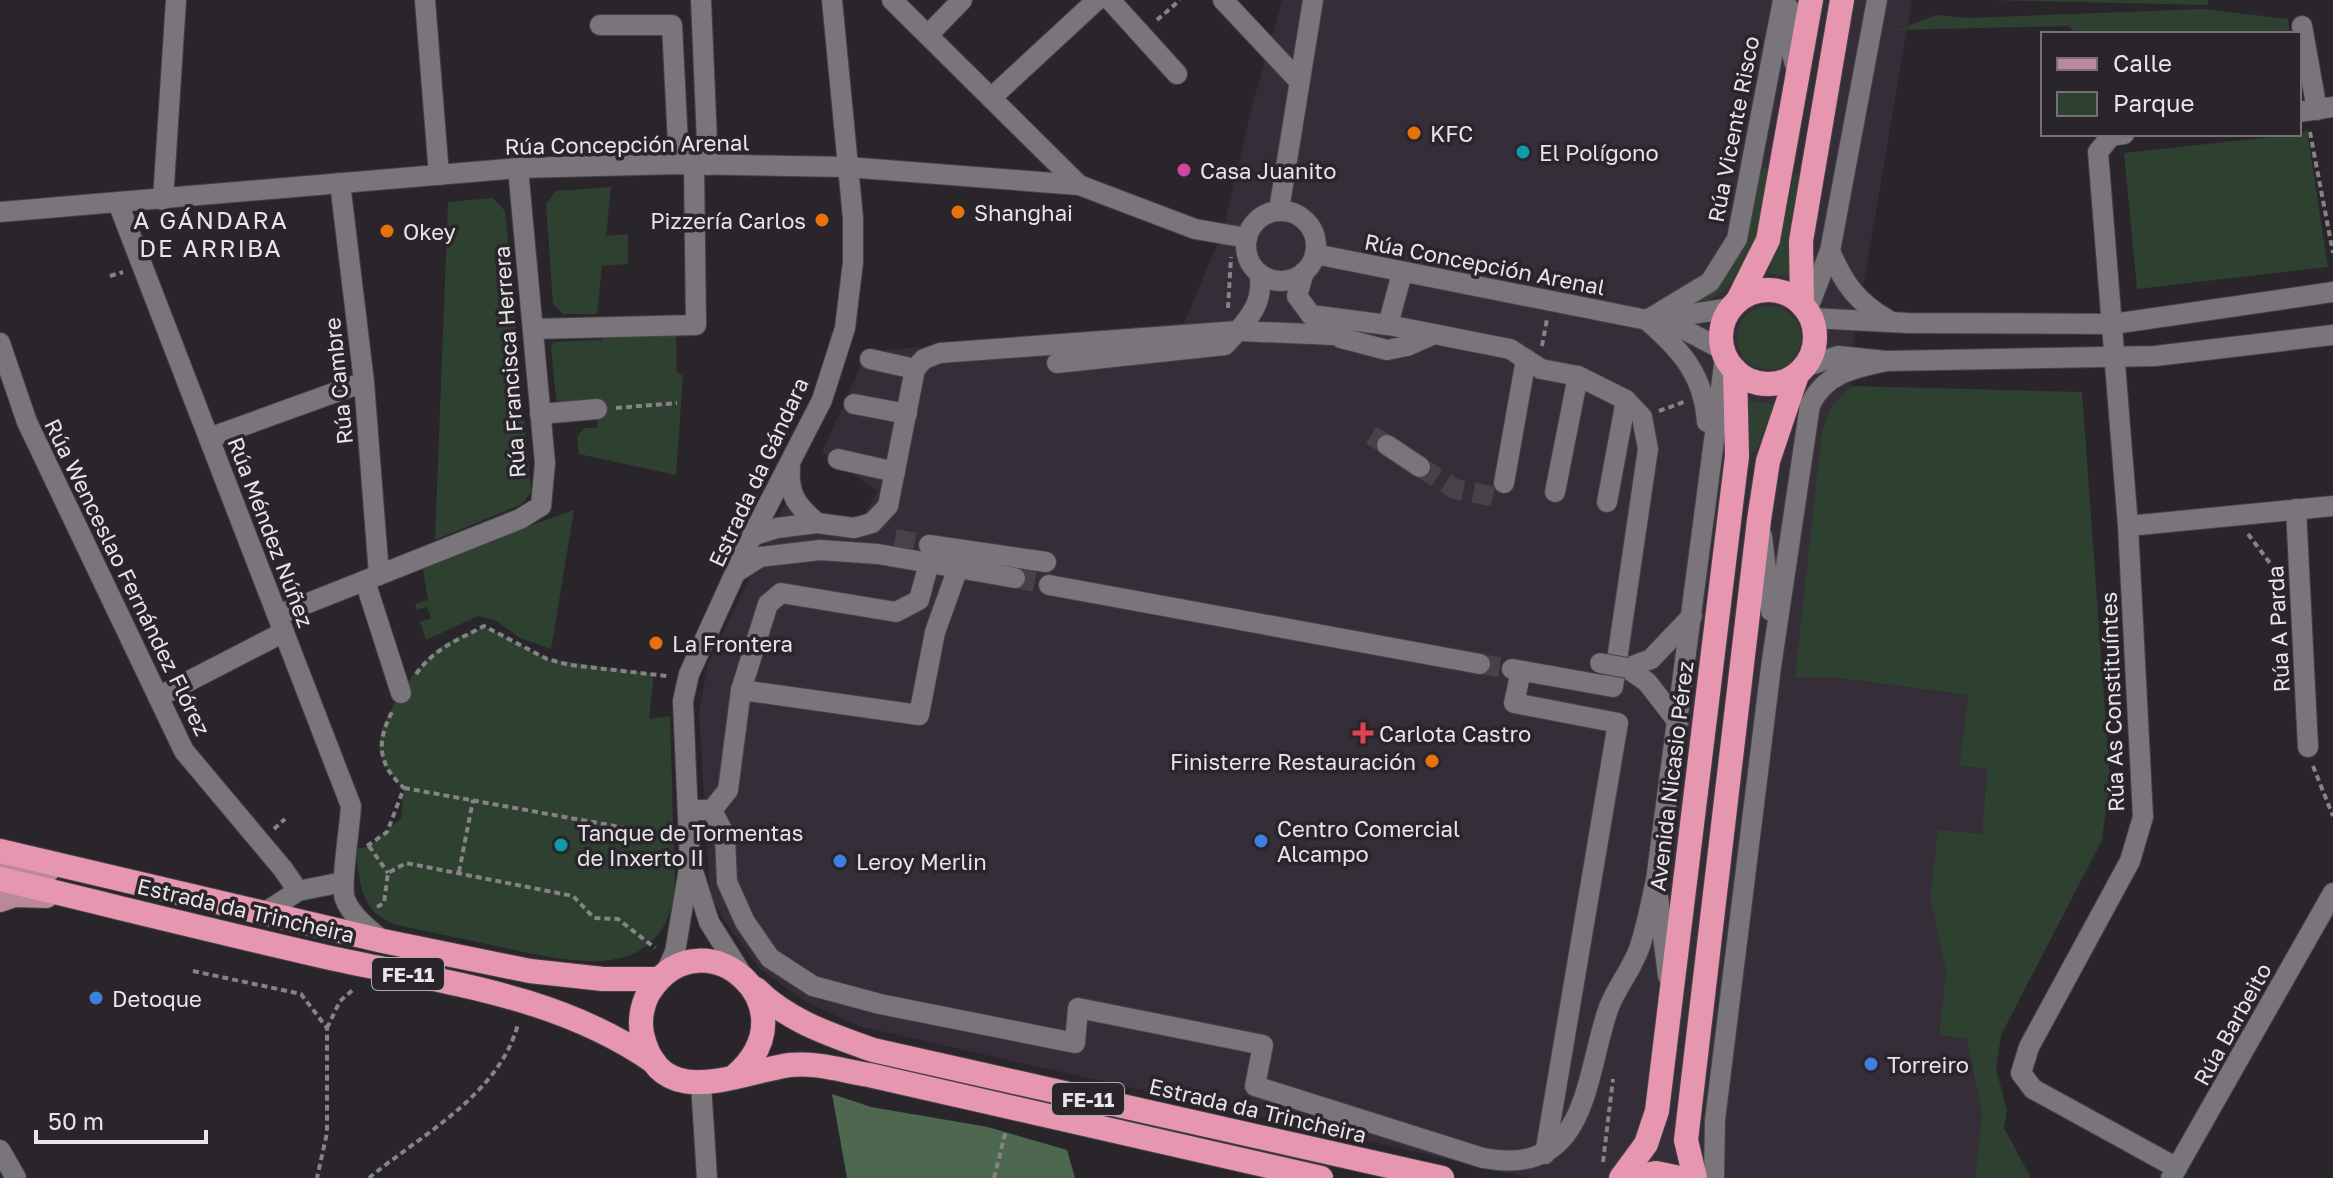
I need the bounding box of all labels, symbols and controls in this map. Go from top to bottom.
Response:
legend [2041,32,2301,136]
street label: Rúa Vicente Risco [1702,34,1764,224]
text: Calle [2113,48,2172,77]
text: Parque [2113,88,2194,117]
place label: KFC [1430,120,1473,147]
marker: KFC [1405,124,1423,142]
street label: Rúa Concepción Arenal [504,128,750,160]
place label: El Polígono [1539,139,1659,166]
marker: El Polígono [1514,143,1532,161]
place label: Casa Juanito [1200,157,1336,184]
marker: Casa Juanito [1175,161,1193,179]
place label: Shanghai [974,199,1073,226]
marker: Shanghai [949,203,967,221]
district label: A GÁNDARA DE ARRIBA [133,205,289,262]
place label: Pizzería Carlos [650,207,806,234]
marker: Pizzería Carlos [813,211,831,229]
place label: Okey [403,218,456,245]
marker: Okey [378,222,396,240]
street label: Rúa Concepción Arenal [1362,227,1608,301]
street label: Rúa Francisca Herrera [487,245,531,479]
street label: Rúa Cambre [318,316,358,446]
street label: Estrada da Gándara [702,373,814,571]
street label: Rúa Wenceslao Fernández Flórez [39,414,217,740]
street label: Rúa Méndez Núñez [222,433,320,631]
street label: Rúa A Parda [2261,565,2295,693]
street label: Rúa As Constituíntes [2095,592,2129,812]
place label: La Frontera [672,630,793,657]
marker: La Frontera [647,634,665,652]
street label: Avenida Nicasio Pérez [1643,659,1699,893]
place label: Carlota Castro [1379,720,1531,747]
marker: Carlota Castro [1354,724,1372,742]
place label: Finisterre Restauración [1170,748,1416,775]
marker: Finisterre Restauración [1423,752,1441,770]
place label: Centro Comercial Alcampo [1277,815,1460,867]
place label: Tanque de Tormentas de Inxerto II [577,819,803,871]
marker: Centro Comercial Alcampo [1252,832,1270,850]
marker: Tanque de Tormentas de Inxerto II [552,836,570,854]
place label: Leroy Merlin [856,848,987,875]
marker: Leroy Merlin [831,852,849,870]
street label: Estrada da Trincheira [135,872,357,948]
road number: FE-11 [372,958,444,990]
street label: Rúa Barbeito [2187,958,2277,1090]
place label: Detoque [112,985,202,1012]
marker: Detoque [87,989,105,1007]
place label: Torreiro [1887,1051,1969,1078]
marker: Torreiro [1862,1055,1880,1073]
street label: Estrada da Trincheira [1147,1072,1369,1148]
road number: FE-11 [1052,1083,1124,1115]
scale bar [36,1094,206,1144]
text: 50 m [48,1106,104,1135]

